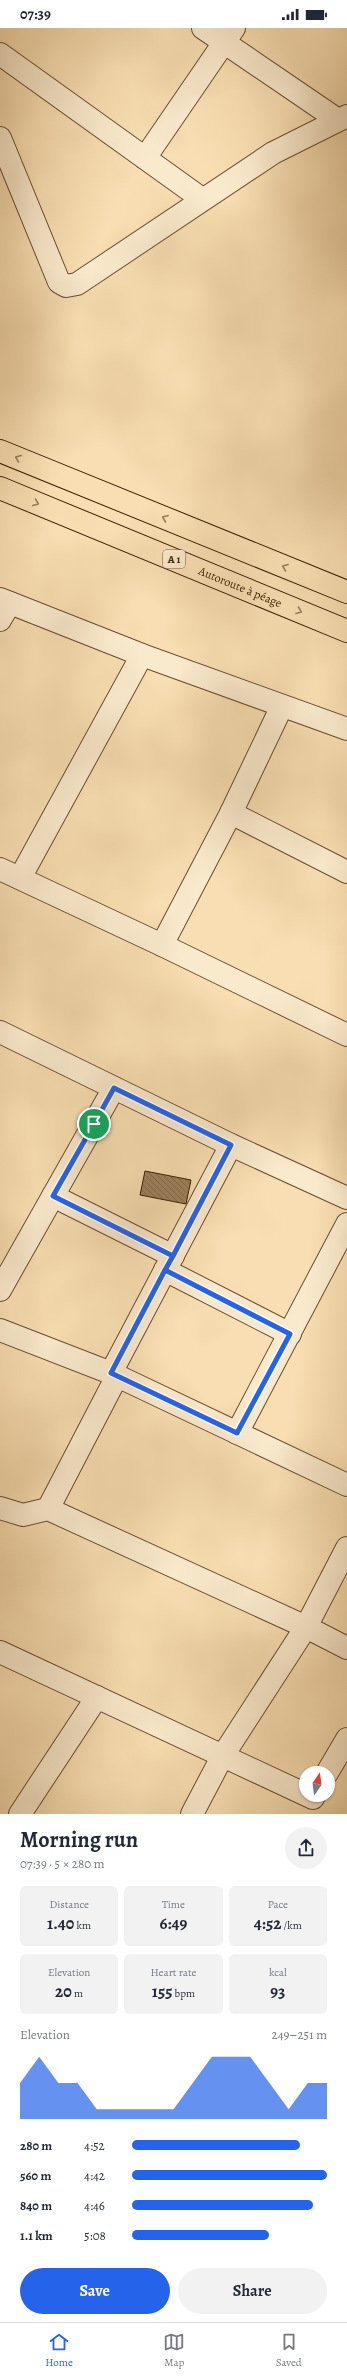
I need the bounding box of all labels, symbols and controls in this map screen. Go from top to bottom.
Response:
text: 07:39 [20,4,51,24]
one-way arrow [15,455,23,463]
one-way arrow [33,498,40,506]
one-way arrow [161,514,168,522]
road number: A 1 [163,550,185,568]
street label: Autoroute à péage [195,562,284,611]
one-way arrow [281,563,288,571]
one-way arrow [295,606,302,614]
pin [77,1107,111,1141]
icon: arrive [83,1113,105,1135]
north arrow [299,1766,335,1802]
map controls [299,1766,335,1802]
text: Morning run [20,1825,138,1855]
button: share [285,1827,327,1869]
text: 07:39 · 5 × 280 m [20,1855,105,1872]
text: Distance [49,1897,89,1912]
text: Time [162,1897,185,1912]
text: Pace [268,1897,288,1912]
text: 1.40 [47,1912,74,1935]
text: 6:49 [160,1912,187,1935]
text: 4:52 [254,1912,281,1935]
text: km [74,1918,91,1933]
text: /km [281,1918,302,1933]
text: Elevation [48,1965,90,1980]
text: Heart rate [151,1965,196,1980]
text: kcal [269,1965,287,1980]
text: 20 [55,1980,72,2003]
text: 155 [152,1980,172,2003]
text: 93 [270,1980,285,2003]
text: m [72,1986,83,2001]
text: bpm [172,1986,195,2001]
text: Elevation [20,2026,70,2043]
text: 249–251 m [272,2026,327,2043]
text: 280 m [20,2137,52,2154]
text: 4:52 [84,2137,105,2154]
text: 560 m [20,2167,51,2184]
text: 4:42 [84,2167,105,2184]
text: 840 m [20,2197,52,2214]
text: 4:46 [84,2197,105,2214]
text: 1.1 km [20,2227,53,2244]
text: 5:08 [84,2227,106,2244]
button: Save [20,2268,170,2314]
button: Share [178,2268,327,2314]
tab: Home [45,2331,73,2370]
tab: Map [163,2331,185,2370]
tab: Saved [276,2331,302,2370]

